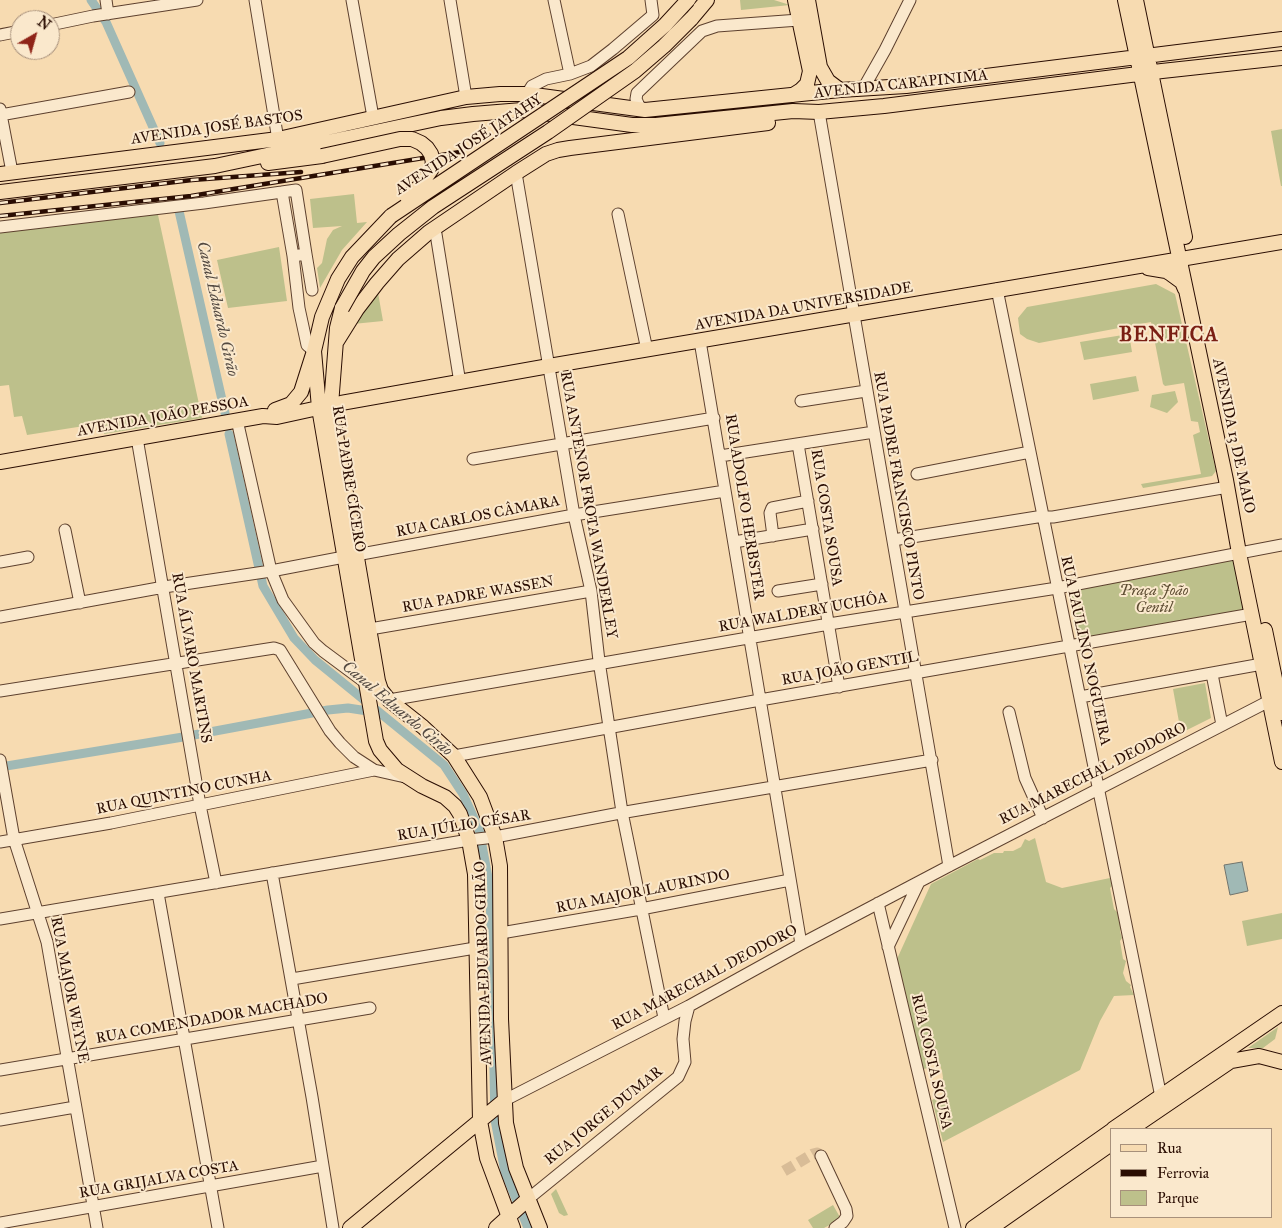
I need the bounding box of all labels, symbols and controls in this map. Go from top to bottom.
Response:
north arrow [10,10,60,60]
text: N [34,13,54,34]
street label: AVENIDA CARAPINIMA [813,67,989,103]
street label: AVENIDA JOSÉ JATAHY [392,91,546,199]
street label: AVENIDA JOSÉ BASTOS [130,107,304,149]
water label: Canal Eduardo Girão [192,240,242,378]
street label: AVENIDA DA UNIVERSIDADE [694,279,914,335]
district label: BENFICA [1118,324,1220,348]
street label: AVENIDA 13 DE MAIO [1208,357,1258,515]
street label: RUA ANTENOR FROTA WANDERLEY [556,370,620,640]
street label: RUA PADRE FRANCISCO PINTO [869,370,927,602]
street label: AVENIDA JOÃO PESSOA [76,393,250,441]
street label: RUA PADRE CÍCERO [328,404,368,554]
street label: RUA ADOLFO HERBSTER [720,413,768,601]
street label: RUA COSTA SOUSA [806,448,846,588]
street label: RUA CARLOS CÂMARA [395,492,561,542]
street label: RUA PAULINO NOGUEIRA [1056,554,1114,748]
street label: RUA ÁLVARO MARTINS [167,571,215,745]
street label: RUA PADRE WASSEN [401,573,555,617]
park label: Praça João Gentil [1120,582,1188,617]
street label: RUA WALDERY UCHÔA [717,589,889,637]
street label: RUA JOÃO GENTIL [780,648,920,690]
water label: Canal Eduardo Girão [338,657,456,761]
street label: RUA MARECHAL DEODORO [996,719,1190,829]
street label: RUA QUINTINO CUNHA [95,767,273,819]
street label: RUA JÚLIO CÉSAR [396,807,532,845]
street label: AVENIDA EDUARDO GIRÃO [471,861,497,1065]
street label: RUA MAJOR LAURINDO [555,866,731,918]
street label: RUA MAJOR WEYNE [46,915,92,1065]
street label: RUA MARECHAL DEODORO [609,921,801,1035]
street label: RUA COMENDADOR MACHADO [94,990,330,1048]
street label: RUA COSTA SOUSA [907,992,955,1132]
street label: RUA JORGE DUMAR [541,1063,667,1169]
legend [1110,1128,1272,1218]
text: Rua [1157,1139,1182,1157]
street label: RUA GRIJALVA COSTA [78,1157,240,1203]
text: Ferrovia [1157,1164,1209,1182]
text: Parque [1157,1189,1199,1207]

